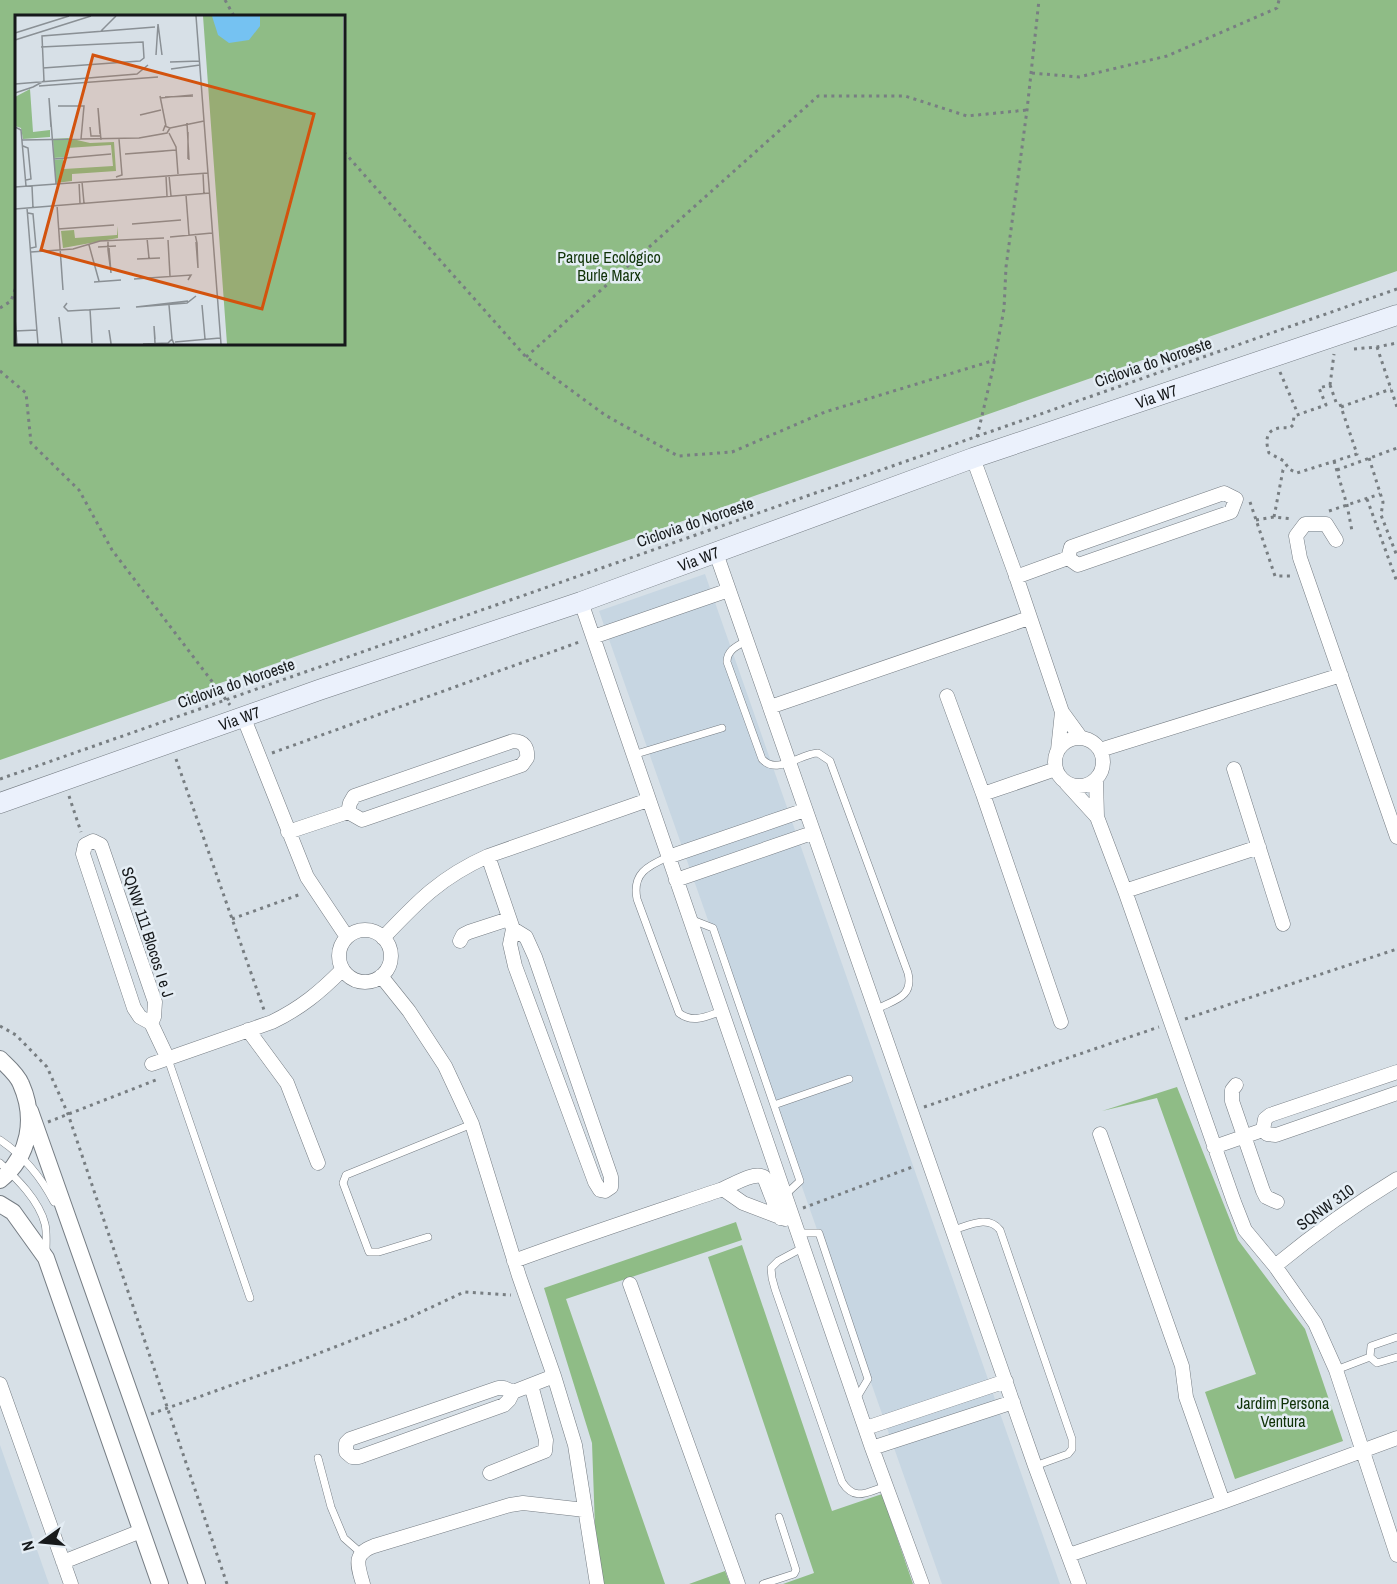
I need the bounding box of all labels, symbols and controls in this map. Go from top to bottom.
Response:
inset map [15,15,345,345]
park label: Parque Ecológico Burle Marx [557,246,661,286]
street label: Ciclovia do Noroeste [1091,332,1215,392]
street label: Via W7 [1133,379,1180,413]
street label: Ciclovia do Noroeste [633,492,757,552]
street label: Via W7 [675,541,722,577]
street label: Ciclovia do Noroeste [174,653,298,713]
street label: Via W7 [216,701,263,736]
street label: SQNW 111 Blocos I e J [117,864,179,1000]
street label: SQNW 310 [1292,1179,1358,1235]
park label: Jardim Persona Ventura [1237,1392,1330,1432]
north arrow [12,1512,72,1572]
text: N [16,1538,39,1553]

